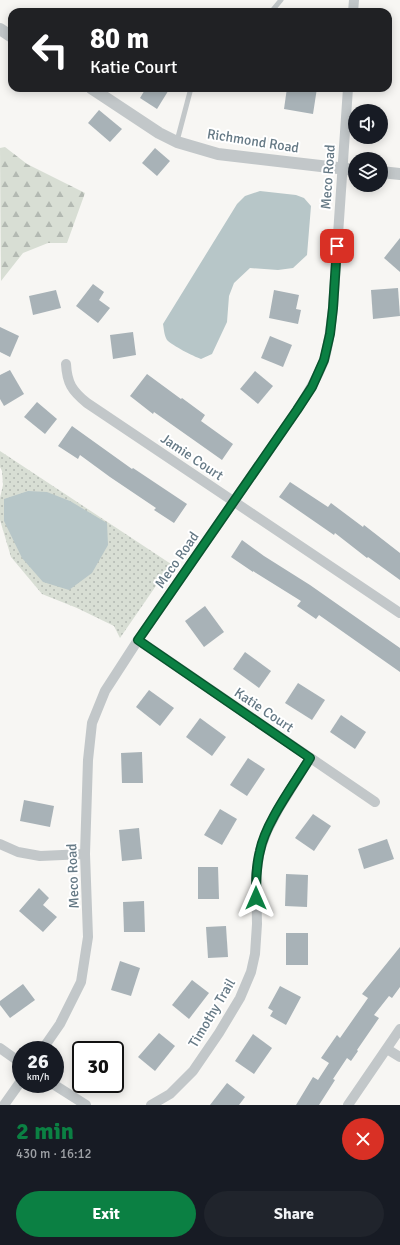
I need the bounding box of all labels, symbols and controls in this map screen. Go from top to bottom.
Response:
text: 80 m [90,22,149,56]
icon: left [24,24,76,76]
text: Katie Court [90,56,177,78]
map controls [348,104,388,192]
button: sound [348,104,388,144]
street label: Richmond Road [206,125,300,157]
street label: Meco Road [317,144,339,210]
button: layers [348,152,388,192]
pin [320,229,354,263]
icon: arrive [326,235,348,257]
street label: Jamie Court [158,430,227,484]
street label: Meco Road [151,528,203,592]
street label: Katie Court [231,684,297,736]
street label: Meco Road [63,843,83,909]
position arrow [235,877,277,919]
street label: Timothy Trail [185,976,239,1050]
speed limit sign: 30 [72,1041,124,1093]
text: 26 [27,1049,49,1074]
text: km/h [27,1071,49,1083]
text: 2 min [16,1116,74,1146]
button: close [342,1118,384,1160]
text: 430 m · 16:12 [16,1146,92,1162]
button: Exit [16,1191,196,1237]
button: Share [204,1191,384,1237]

